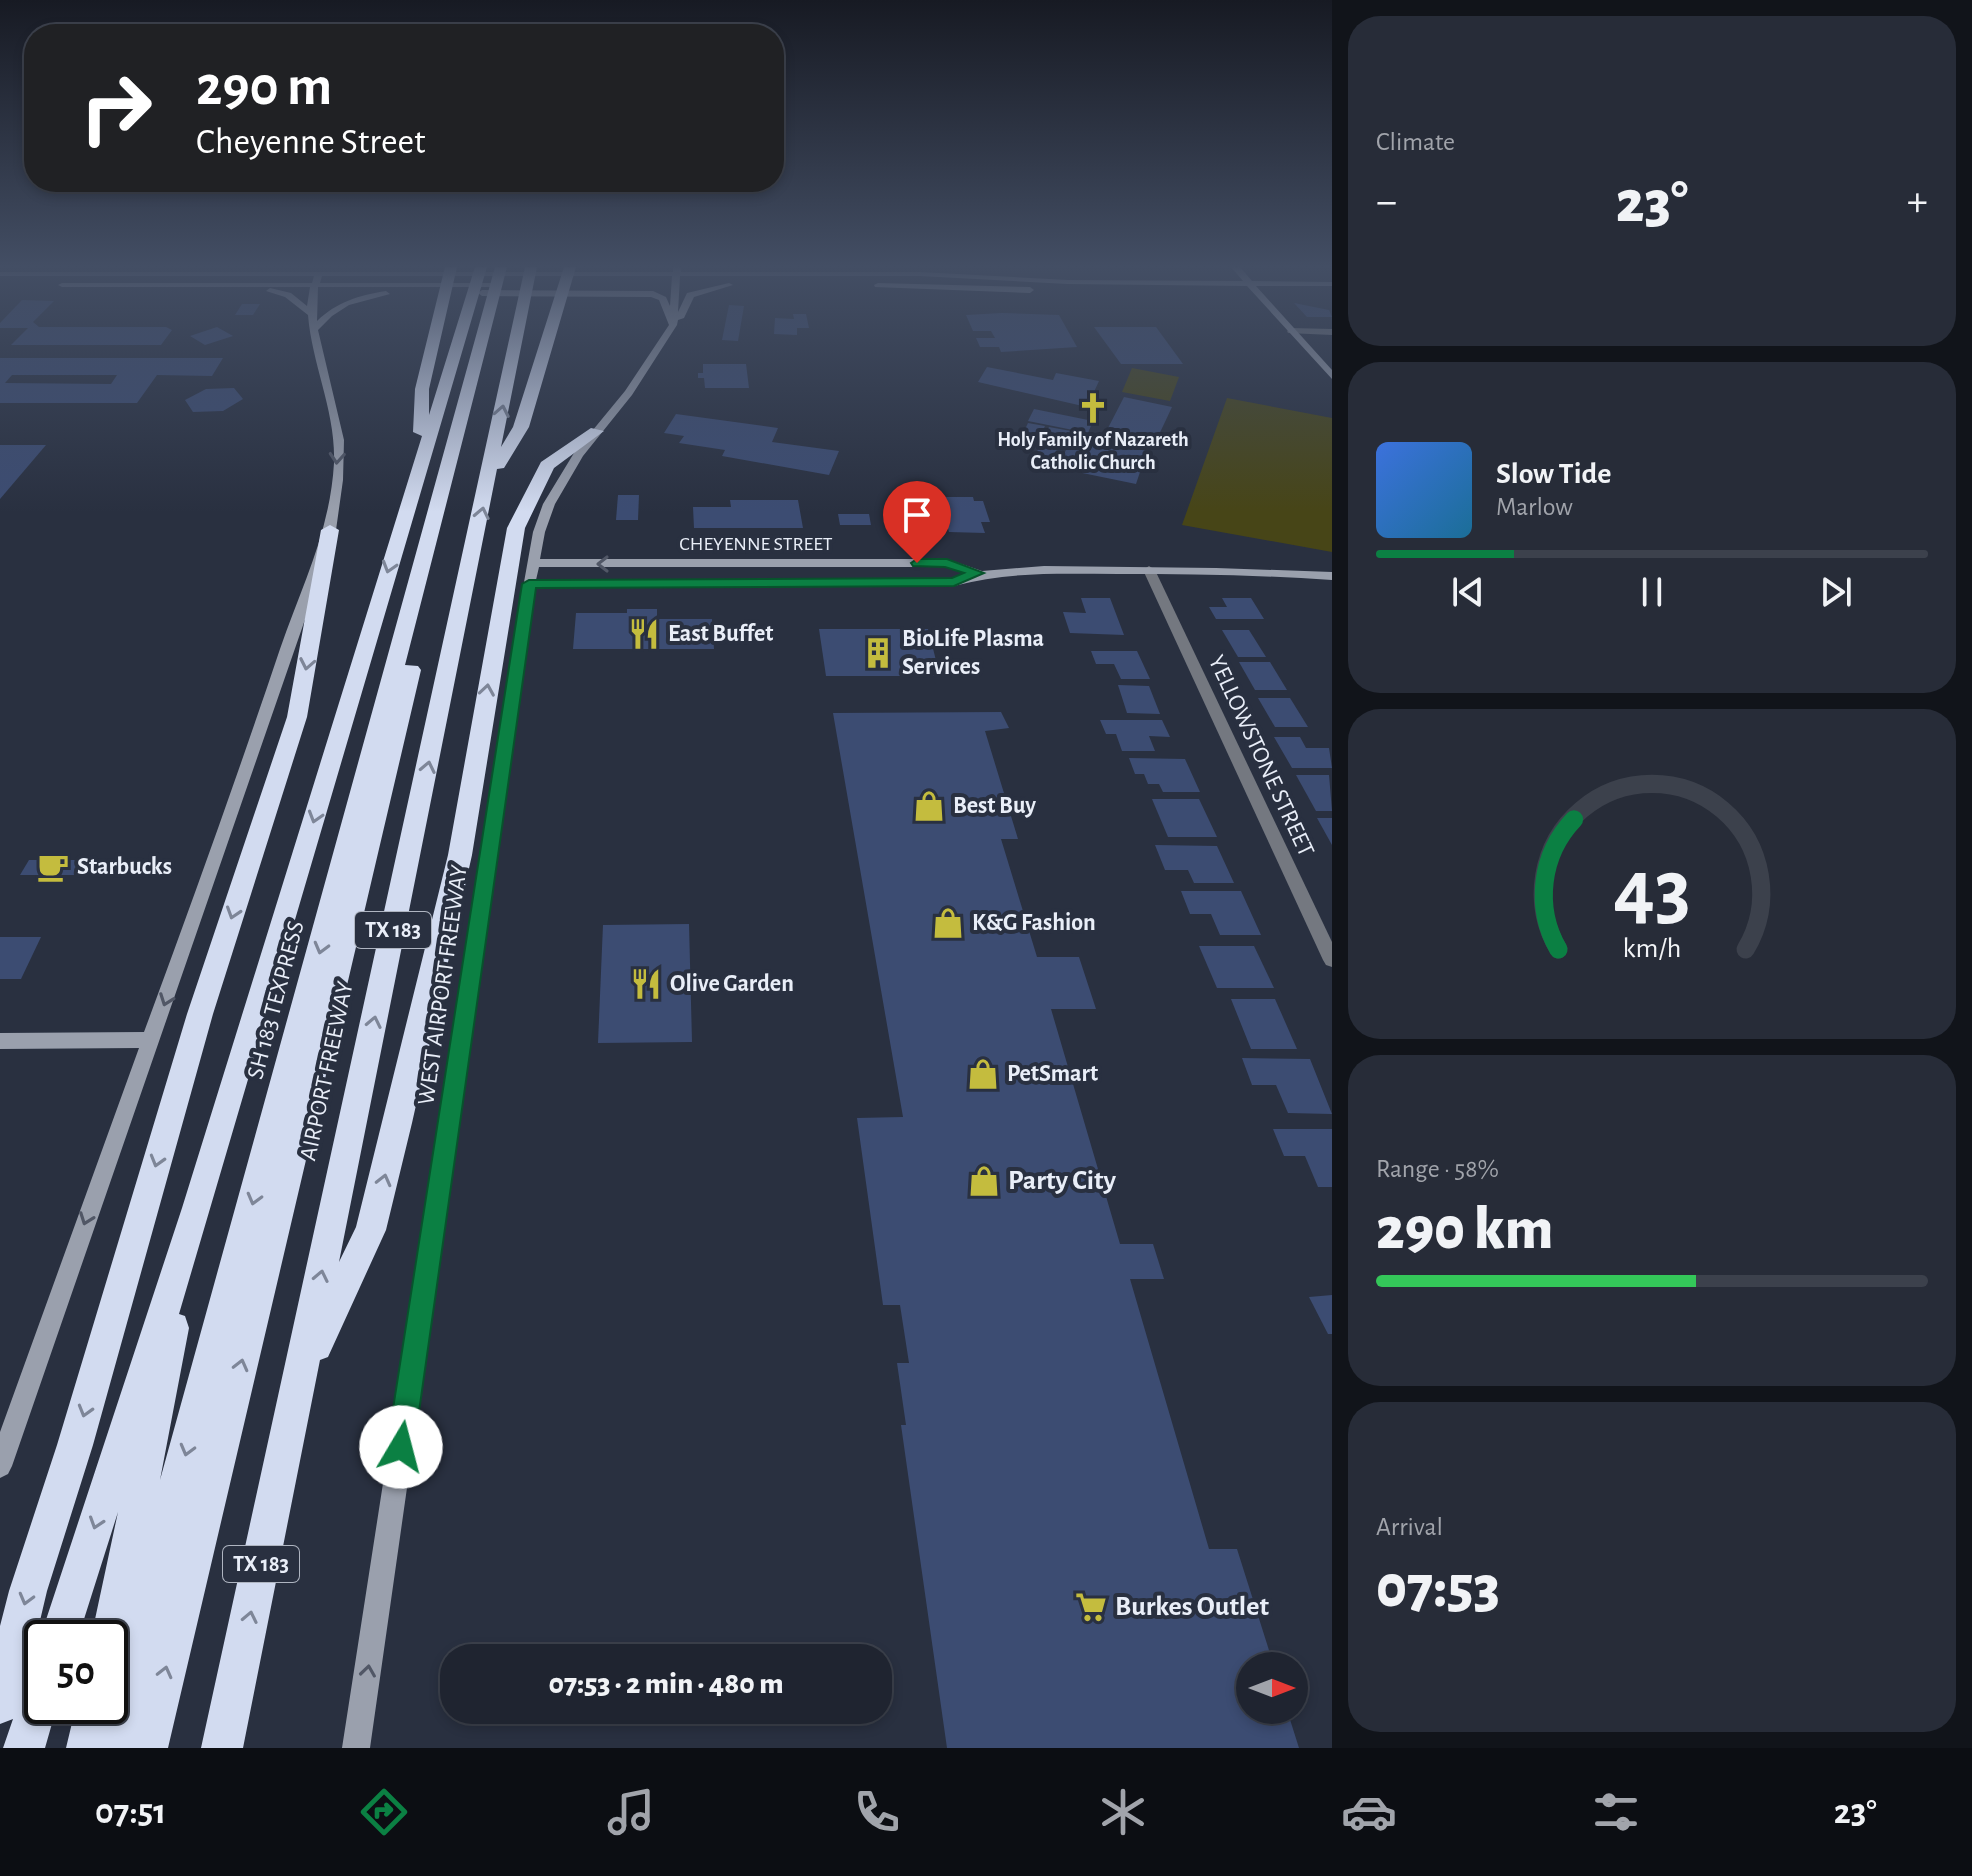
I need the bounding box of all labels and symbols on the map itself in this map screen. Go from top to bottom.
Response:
church icon: Holy Family of Nazareth Catholic Church [1076,391,1110,425]
one-way arrow [492,404,509,418]
place label: Holy Family of Nazareth Catholic Church [997,430,1189,473]
one-way arrow [329,452,346,465]
pin [883,481,951,563]
one-way arrow [472,506,489,520]
street label: CHEYENNE STREET [679,534,833,554]
one-way arrow [596,555,609,573]
one-way arrow [382,560,398,574]
restaurant icon: East Buffet [627,617,661,651]
place label: East Buffet [668,622,773,646]
place label: BioLife Plasma Services [902,627,1044,679]
building icon: BioLife Plasma Services [861,636,895,670]
street label: YELLOWSTONE STREET [1204,652,1318,861]
one-way arrow [299,657,316,671]
one-way arrow [478,683,495,697]
one-way arrow [419,761,436,775]
shop icon: Best Buy [912,789,946,823]
place label: Best Buy [953,794,1036,818]
one-way arrow [308,809,324,823]
cafe icon: Starbucks [36,850,70,884]
place label: Starbucks [77,855,172,879]
street label: WEST AIRPORT FREEWAY [414,863,472,1107]
one-way arrow [226,905,242,919]
shop icon: K&G Fashion [931,906,965,940]
place label: K&G Fashion [972,911,1096,935]
road number: TX 183 [355,912,431,948]
street label: SH 183 TEXPRESS [243,918,309,1082]
one-way arrow [313,940,330,954]
restaurant icon: Olive Garden [629,967,663,1001]
place label: Olive Garden [670,972,794,996]
street label: AIRPORT FREEWAY [296,979,358,1163]
one-way arrow [159,992,175,1006]
one-way arrow [365,1015,382,1029]
shop icon: PetSmart [966,1057,1000,1091]
place label: PetSmart [1007,1062,1098,1086]
one-way arrow [150,1154,166,1168]
shop icon: Party City [967,1164,1001,1198]
place label: Party City [1008,1167,1116,1195]
one-way arrow [374,1173,391,1187]
one-way arrow [247,1192,263,1206]
one-way arrow [80,1211,96,1225]
one-way arrow [312,1270,329,1283]
one-way arrow [231,1359,248,1373]
one-way arrow [77,1404,94,1417]
position arrow [359,1405,443,1489]
one-way arrow [180,1443,197,1457]
one-way arrow [90,1515,106,1529]
road number: TX 183 [223,1546,299,1582]
supermarket icon: Burkes Outlet [1074,1590,1108,1624]
one-way arrow [19,1592,36,1606]
place label: Burkes Outlet [1115,1593,1269,1621]
one-way arrow [240,1610,257,1624]
speed limit sign: 50 [24,1620,128,1724]
north arrow [1236,1652,1308,1724]
one-way arrow [359,1664,376,1678]
one-way arrow [156,1666,173,1680]

